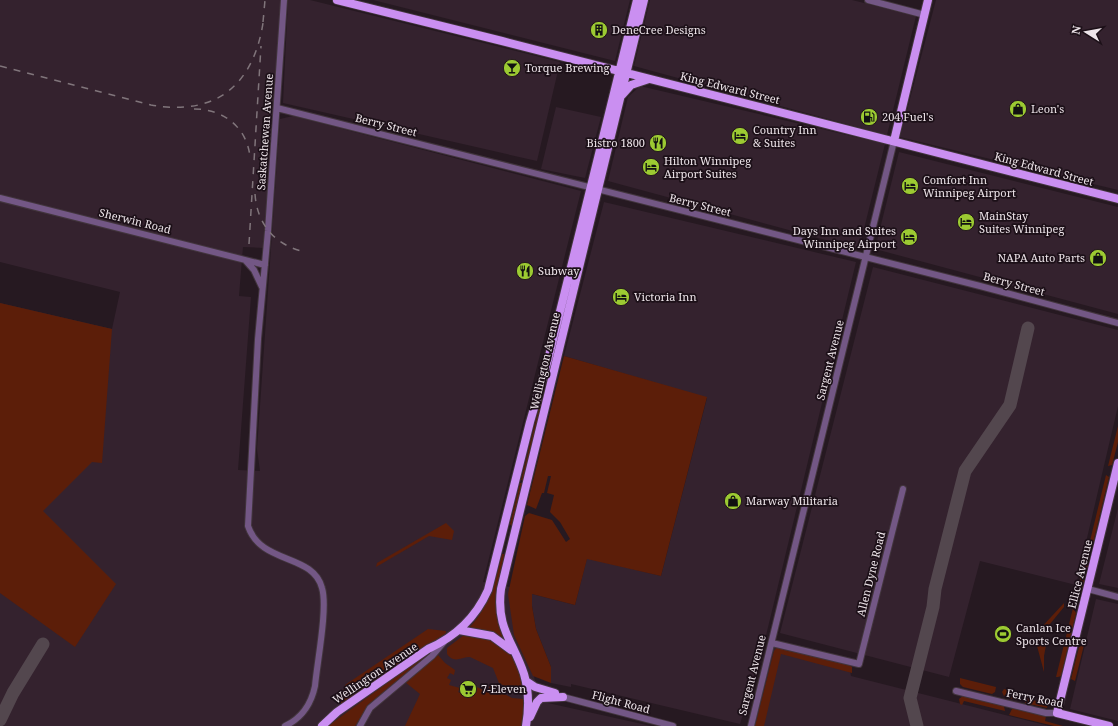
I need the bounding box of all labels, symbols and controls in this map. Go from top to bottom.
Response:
north arrow [1066,12,1106,52]
building icon: DeneCree Designs [589,20,609,40]
place label: DeneCree Designs [612,22,706,37]
text: N [1068,24,1084,36]
bar icon: Torque Brewing [502,58,522,78]
place label: Torque Brewing [525,60,610,75]
street label: King Edward Street [679,68,781,107]
street label: Saskatchewan Avenue [253,73,276,191]
shop icon: Leon's [1008,99,1028,119]
place label: Leon's [1031,101,1064,116]
fuel station icon: 204 Fuel's [859,107,879,127]
place label: 204 Fuel's [882,109,933,124]
street label: Berry Street [354,110,419,139]
place label: Country Inn & Suites [753,122,817,150]
hotel icon: Country Inn & Suites [730,126,750,146]
restaurant icon: Bistro 1800 [648,133,668,153]
place label: Bistro 1800 [586,135,645,150]
street label: King Edward Street [993,148,1095,189]
place label: Hilton Winnipeg Airport Suites [664,153,751,181]
hotel icon: Hilton Winnipeg Airport Suites [641,157,661,177]
place label: Comfort Inn Winnipeg Airport [923,172,1016,200]
hotel icon: Comfort Inn Winnipeg Airport [900,176,920,196]
street label: Berry Street [668,190,733,219]
street label: Sherwin Road [98,204,173,237]
place label: MainStay Suites Winnipeg [979,208,1064,236]
hotel icon: MainStay Suites Winnipeg [956,212,976,232]
place label: Days Inn and Suites Winnipeg Airport [793,223,896,251]
hotel icon: Days Inn and Suites Winnipeg Airport [899,227,919,247]
shop icon: NAPA Auto Parts [1088,248,1108,268]
place label: NAPA Auto Parts [998,250,1085,265]
restaurant icon: Subway [515,261,535,281]
place label: Subway [538,263,580,278]
street label: Berry Street [982,268,1047,299]
hotel icon: Victoria Inn [611,287,631,307]
place label: Victoria Inn [634,289,697,304]
street label: Wellington Avenue [526,311,563,411]
street label: Sargent Avenue [812,318,847,402]
shop icon: Marway Militaria [723,491,743,511]
place label: Marway Militaria [746,493,838,508]
street label: Allen Dyne Road [853,530,888,618]
street label: Ellice Avenue [1064,538,1095,610]
place label: Canlan Ice Sports Centre [1016,620,1087,648]
sports icon: Canlan Ice Sports Centre [993,624,1013,644]
street label: Sargent Avenue [734,633,769,717]
street label: Wellington Avenue [329,638,420,707]
supermarket icon: 7-Eleven [458,679,478,699]
place label: 7-Eleven [481,681,526,696]
street label: Ferry Road [1005,685,1065,710]
street label: Flight Road [590,687,652,717]

